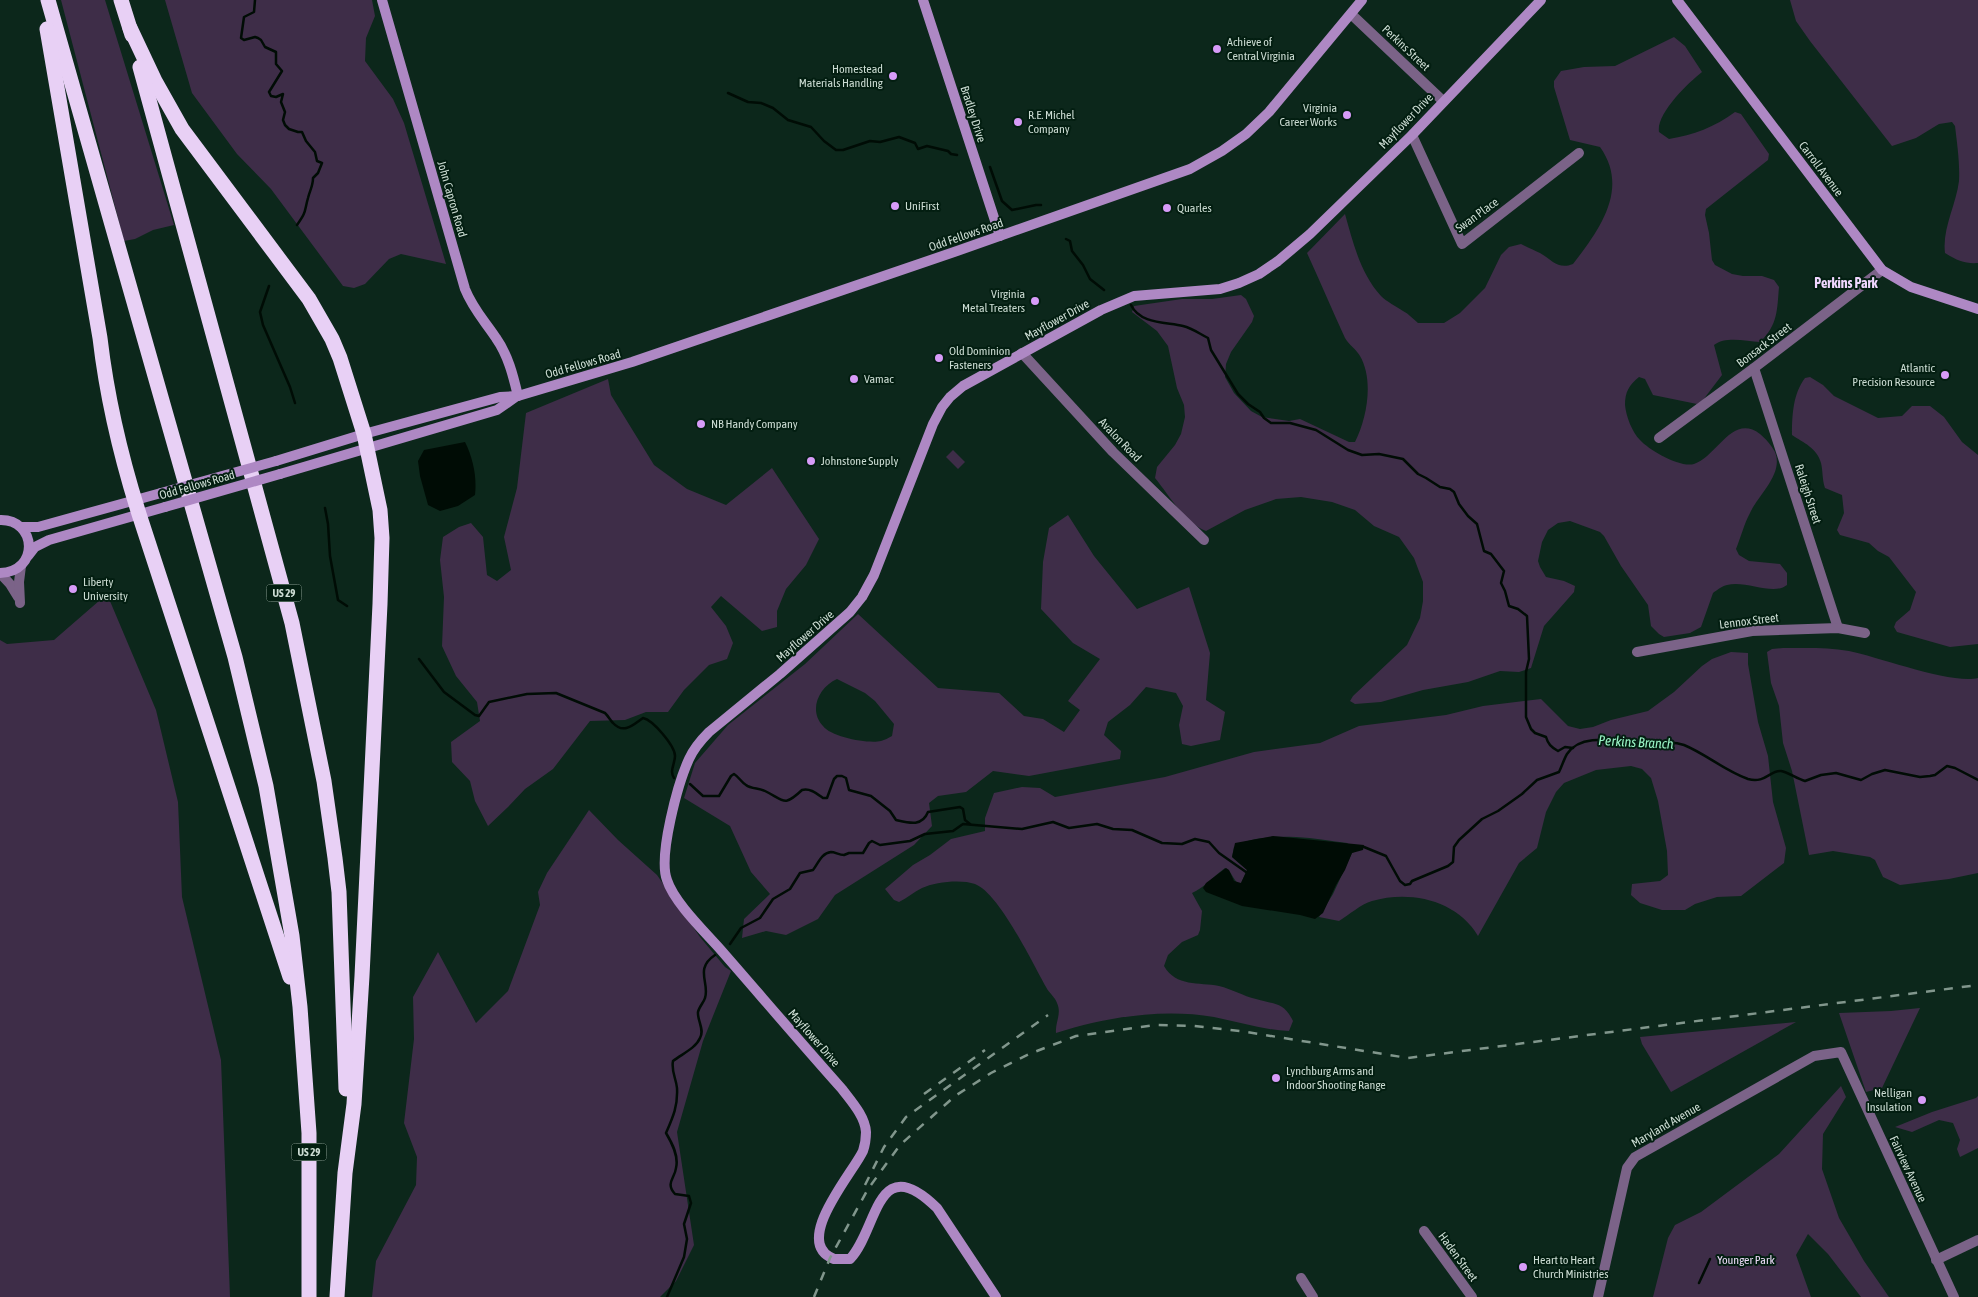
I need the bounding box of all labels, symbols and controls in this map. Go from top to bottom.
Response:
street label: Perkins Street [1379,22,1433,74]
place label: Achieve of Central Virginia [1227,35,1295,63]
marker: Achieve of Central Virginia [1211,43,1223,55]
place label: Homestead Materials Handling [799,62,884,90]
marker: Homestead Materials Handling [887,70,899,82]
street label: Bradley Drive [957,84,989,144]
street label: Mayflower Drive [1376,90,1436,152]
place label: Virginia Career Works [1279,101,1337,129]
place label: R.E. Michel Company [1028,108,1076,136]
marker: Virginia Career Works [1341,109,1353,121]
marker: R.E. Michel Company [1012,116,1024,128]
street label: Carroll Avenue [1796,139,1846,199]
street label: John Capron Road [434,159,470,239]
street label: Swan Place [1453,195,1501,235]
place label: UniFirst [905,199,940,213]
marker: UniFirst [889,200,901,212]
place label: Quarles [1177,201,1212,215]
marker: Quarles [1161,202,1173,214]
street label: Odd Fellows Road [927,216,1005,254]
district label: Perkins Park [1814,275,1879,291]
place label: Virginia Metal Treaters [962,287,1025,315]
marker: Virginia Metal Treaters [1029,295,1041,307]
street label: Mayflower Drive [1022,297,1092,343]
street label: Bonsack Street [1734,320,1794,370]
place label: Old Dominion Fasteners [949,344,1010,372]
street label: Odd Fellows Road [544,347,622,381]
marker: Old Dominion Fasteners [933,352,945,364]
place label: Atlantic Precision Resource [1852,361,1936,389]
marker: Atlantic Precision Resource [1939,369,1951,381]
place label: Vamac [864,372,894,386]
marker: Vamac [848,373,860,385]
street label: Avalon Road [1096,415,1144,465]
place label: NB Handy Company [711,417,798,431]
marker: NB Handy Company [695,418,707,430]
place label: Johnstone Supply [821,454,899,468]
marker: Johnstone Supply [805,455,817,467]
street label: Raleigh Street [1792,462,1824,526]
street label: Odd Fellows Road [158,468,236,502]
place label: Liberty University [83,575,128,603]
marker: Liberty University [67,583,79,595]
road number: US 29 [266,584,302,602]
street label: Mayflower Drive [773,607,837,665]
street label: Lennox Street [1718,610,1780,632]
water label: Perkins Branch [1598,732,1674,752]
street label: Mayflower Drive [785,1006,843,1070]
place label: Lynchburg Arms and Indoor Shooting Range [1286,1064,1386,1092]
marker: Lynchburg Arms and Indoor Shooting Range [1270,1072,1282,1084]
place label: Nelligan Insulation [1867,1086,1912,1114]
marker: Nelligan Insulation [1916,1094,1928,1106]
street label: Maryland Avenue [1629,1100,1703,1150]
street label: Fairview Avenue [1887,1134,1929,1204]
road number: US 29 [292,1144,326,1160]
street label: Haden Street [1435,1230,1481,1285]
place label: Heart to Heart Church Ministries [1533,1253,1609,1281]
park label: Younger Park [1717,1253,1775,1267]
marker: Heart to Heart Church Ministries [1517,1261,1529,1273]

